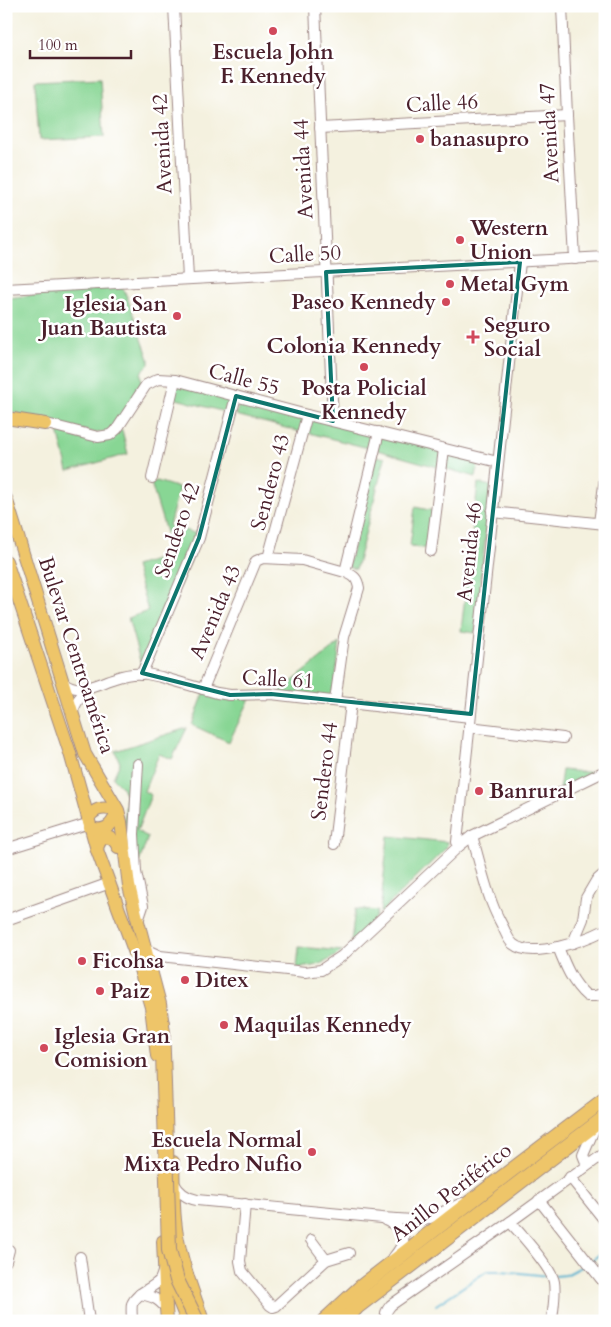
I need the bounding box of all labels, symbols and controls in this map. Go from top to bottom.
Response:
marker: Escuela John F. Kennedy [267,25,279,37]
scale bar [30,28,131,60]
text: 100 m [38,35,78,55]
place label: Escuela John F. Kennedy [212,38,334,91]
street label: Avenida 47 [532,82,567,184]
street label: Calle 46 [405,87,479,120]
street label: Avenida 42 [145,93,180,195]
street label: Avenida 44 [286,118,321,220]
place label: banasupro [430,125,529,154]
marker: banasupro [414,133,426,145]
place label: Western Union [469,214,549,267]
marker: Western Union [454,234,466,246]
street label: Calle 50 [268,238,342,271]
place label: Metal Gym [460,270,569,299]
marker: Metal Gym [444,278,456,290]
place label: Paseo Kennedy [291,288,436,317]
place label: Iglesia San Juan Bautista [38,290,168,343]
marker: Paseo Kennedy [440,296,452,308]
marker: Iglesia San Juan Bautista [171,310,183,322]
place label: Seguro Social [484,311,550,364]
marker: Seguro Social [466,330,480,344]
district label: Colonia Kennedy [266,331,442,361]
street label: Calle 55 [205,356,283,403]
marker: Posta Policial Kennedy [358,361,370,373]
place label: Posta Policial Kennedy [301,374,427,427]
street label: Sendero 43 [244,431,297,534]
street label: Sendero 42 [148,478,207,582]
street label: Avenida 46 [450,501,489,603]
street label: Bulevar Centroamérica [31,553,122,757]
street label: Avenida 43 [183,560,248,664]
street label: Calle 61 [241,663,315,696]
street label: Sendero 44 [304,720,345,822]
place label: Banrural [489,777,574,806]
marker: Banrural [473,785,485,797]
place label: Ficohsa [92,947,165,976]
marker: Ficohsa [76,955,88,967]
place label: Ditex [195,966,249,995]
marker: Ditex [179,974,191,986]
place label: Paiz [110,977,150,1006]
marker: Paiz [94,985,106,997]
place label: Maquilas Kennedy [234,1011,412,1040]
marker: Maquilas Kennedy [218,1019,230,1031]
place label: Iglesia Gran Comision [54,1022,171,1075]
marker: Iglesia Gran Comision [38,1042,50,1054]
place label: Escuela Normal Mixta Pedro Nufio [124,1126,302,1179]
street label: Anillo Periférico [385,1136,518,1249]
marker: Escuela Normal Mixta Pedro Nufio [306,1146,318,1158]

